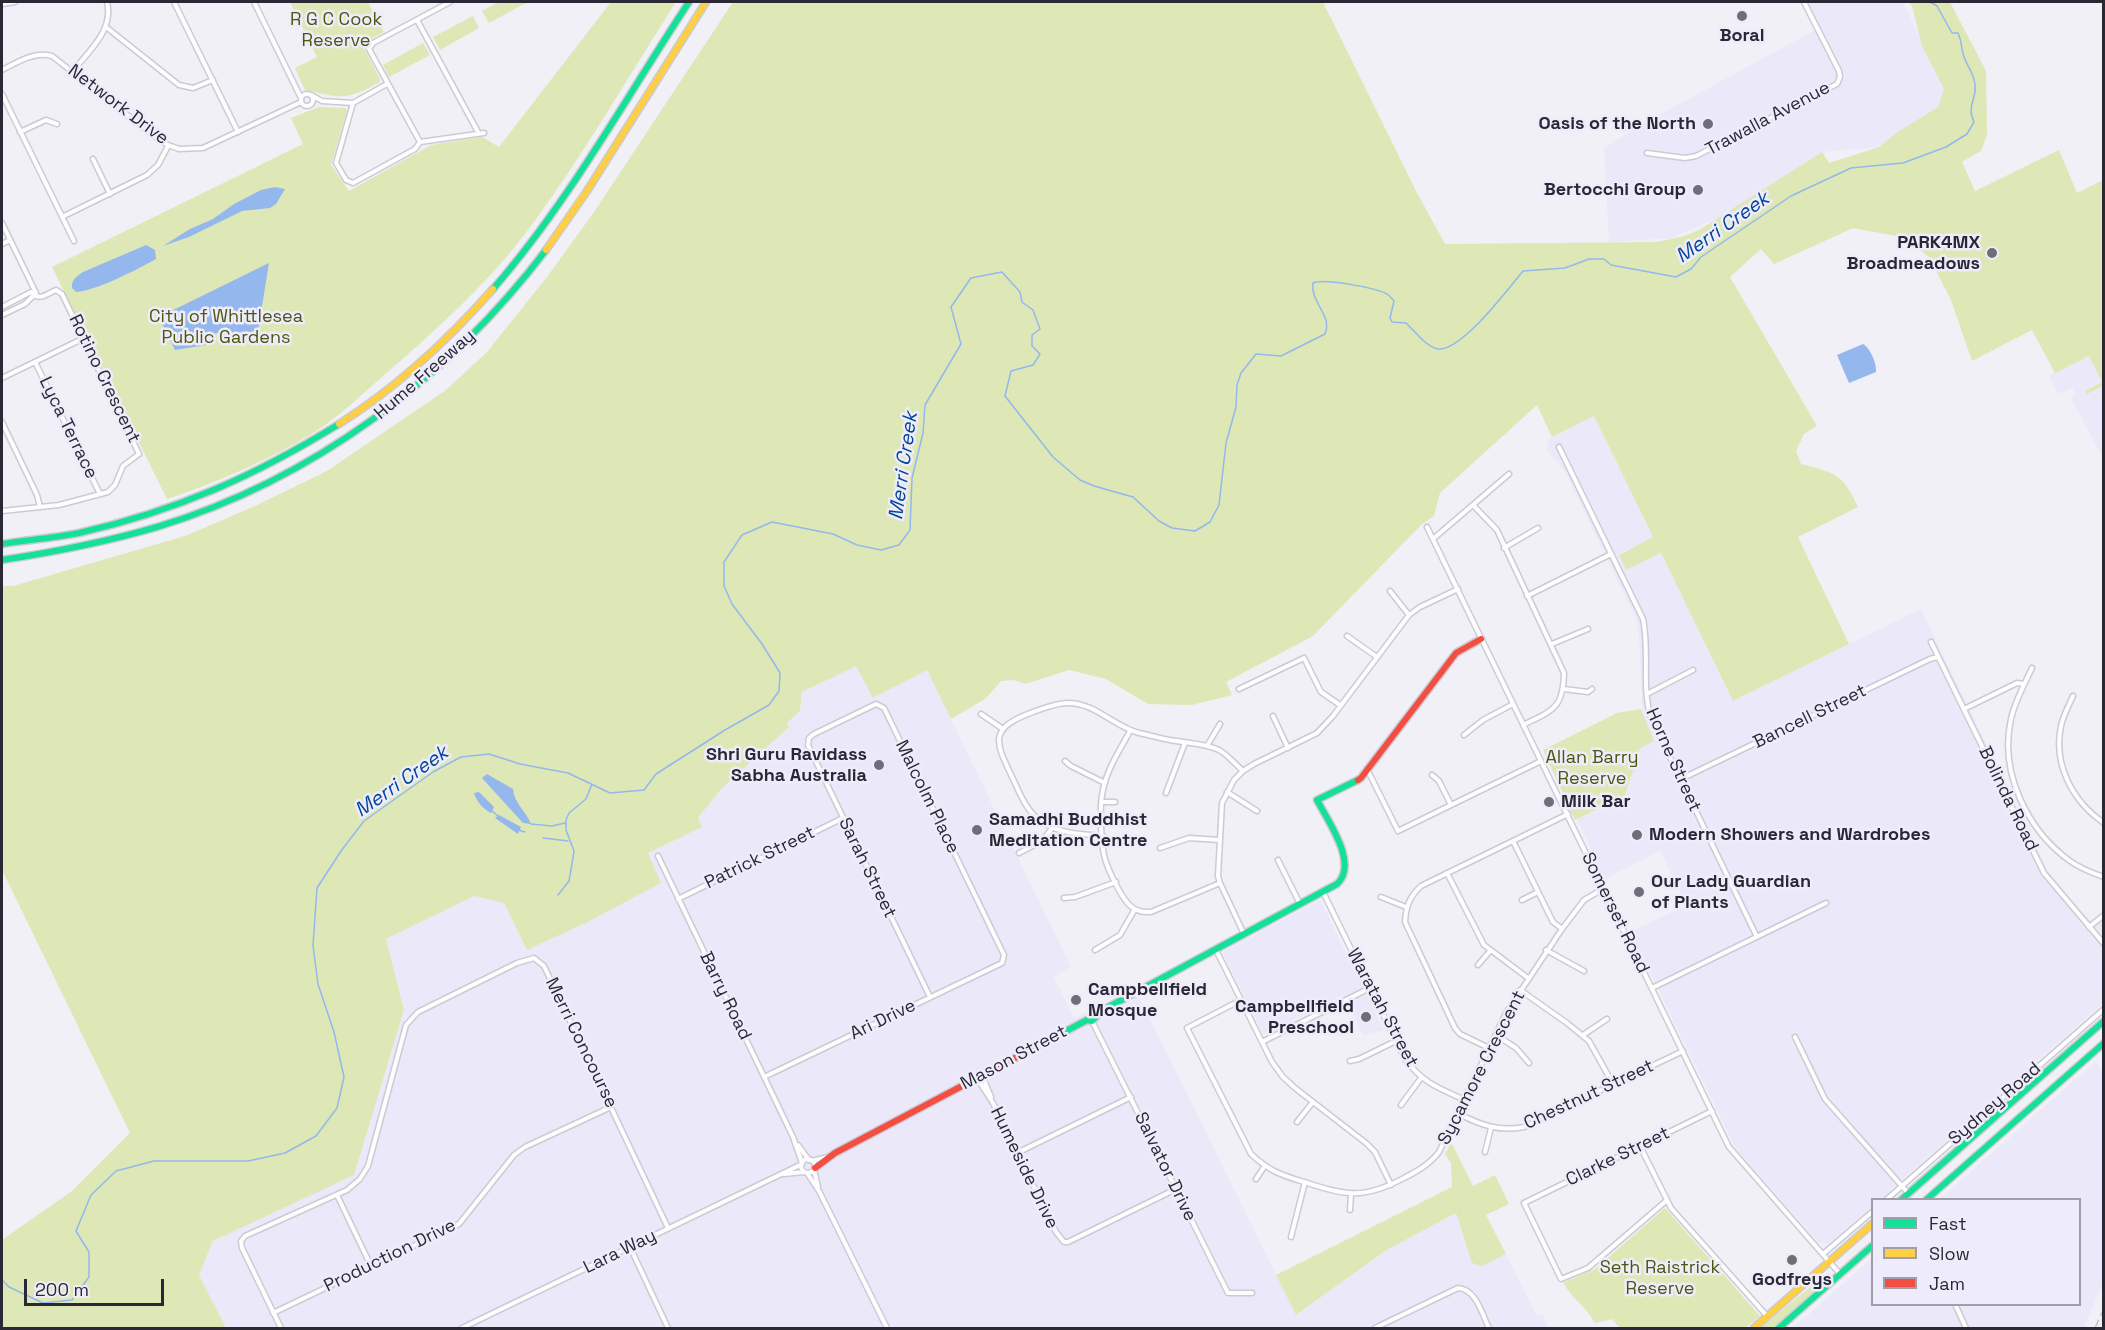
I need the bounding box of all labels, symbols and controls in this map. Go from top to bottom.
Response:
park label: R G C Cook Reserve [290,9,382,52]
marker: Boral [1735,9,1749,23]
place label: Boral [1719,25,1765,47]
street label: Network Drive [64,60,172,150]
street label: Trawalla Avenue [1702,77,1834,161]
place label: Oasis of the North [1538,113,1696,135]
marker: Oasis of the North [1701,117,1715,131]
place label: Bertocchi Group [1544,179,1686,201]
marker: Bertocchi Group [1691,183,1705,197]
water label: Merri Creek [1672,187,1774,269]
place label: PARK4MX Broadmeadows [1847,232,1980,274]
marker: PARK4MX Broadmeadows [1985,246,1999,260]
park label: City of Whittlesea Public Gardens [149,306,303,348]
street label: Rotino Crescent [64,311,144,447]
street label: Hume Freeway [370,325,480,425]
street label: Lyca Terrace [34,374,102,482]
water label: Merri Creek [885,410,923,522]
street label: Bancell Street [1750,680,1870,754]
street label: Horne Street [1641,705,1705,815]
street label: Malcolm Place [890,737,964,857]
water label: Merri Creek [351,741,453,823]
street label: Bolinda Road [1973,743,2043,855]
place label: Shri Guru Ravidass Sabha Australia [706,744,867,786]
park label: Allan Barry Reserve [1545,747,1639,789]
marker: Shri Guru Ravidass Sabha Australia [872,758,886,772]
place label: Milk Bar [1561,791,1631,813]
marker: Milk Bar [1542,795,1556,809]
place label: Samadhi Buddhist Meditation Centre [989,809,1147,852]
street label: Sarah Street [833,814,901,922]
street label: Patrick Street [701,822,819,894]
marker: Samadhi Buddhist Meditation Centre [970,823,984,837]
place label: Modern Showers and Wardrobes [1649,824,1930,846]
marker: Modern Showers and Wardrobes [1630,828,1644,842]
street label: Somerset Road [1576,849,1654,977]
place label: Our Lady Guardian of Plants [1651,871,1811,914]
marker: Our Lady Guardian of Plants [1632,885,1646,899]
street label: Waratah Street [1342,945,1422,1071]
street label: Barry Road [694,948,756,1044]
street label: Merri Concourse [540,974,622,1112]
place label: Campbellfield Mosque [1088,979,1207,1022]
street label: Sycamore Crescent [1434,987,1530,1149]
marker: Campbellfield Mosque [1069,993,1083,1007]
street label: Ari Drive [847,995,919,1045]
place label: Campbellfield Preschool [1235,996,1354,1038]
marker: Campbellfield Preschool [1359,1010,1373,1024]
street label: Mason Street [957,1021,1071,1095]
street label: Chestnut Street [1521,1055,1657,1135]
street label: Sydney Road [1944,1058,2046,1150]
street label: Humeside Drive [985,1104,1063,1232]
street label: Salvator Drive [1129,1109,1201,1225]
street label: Clarke Street [1563,1123,1673,1191]
legend [1871,1198,2081,1306]
text: Fast [1929,1212,1966,1235]
street label: Production Drive [321,1215,459,1297]
street label: Lara Way [580,1225,660,1279]
text: Slow [1929,1242,1970,1265]
marker: Godfreys [1785,1253,1799,1267]
park label: Seth Raistrick Reserve [1600,1257,1720,1300]
scale bar [27,1267,166,1305]
place label: Godfreys [1752,1269,1832,1291]
text: Jam [1929,1272,1965,1295]
text: 200 m [35,1278,89,1301]

